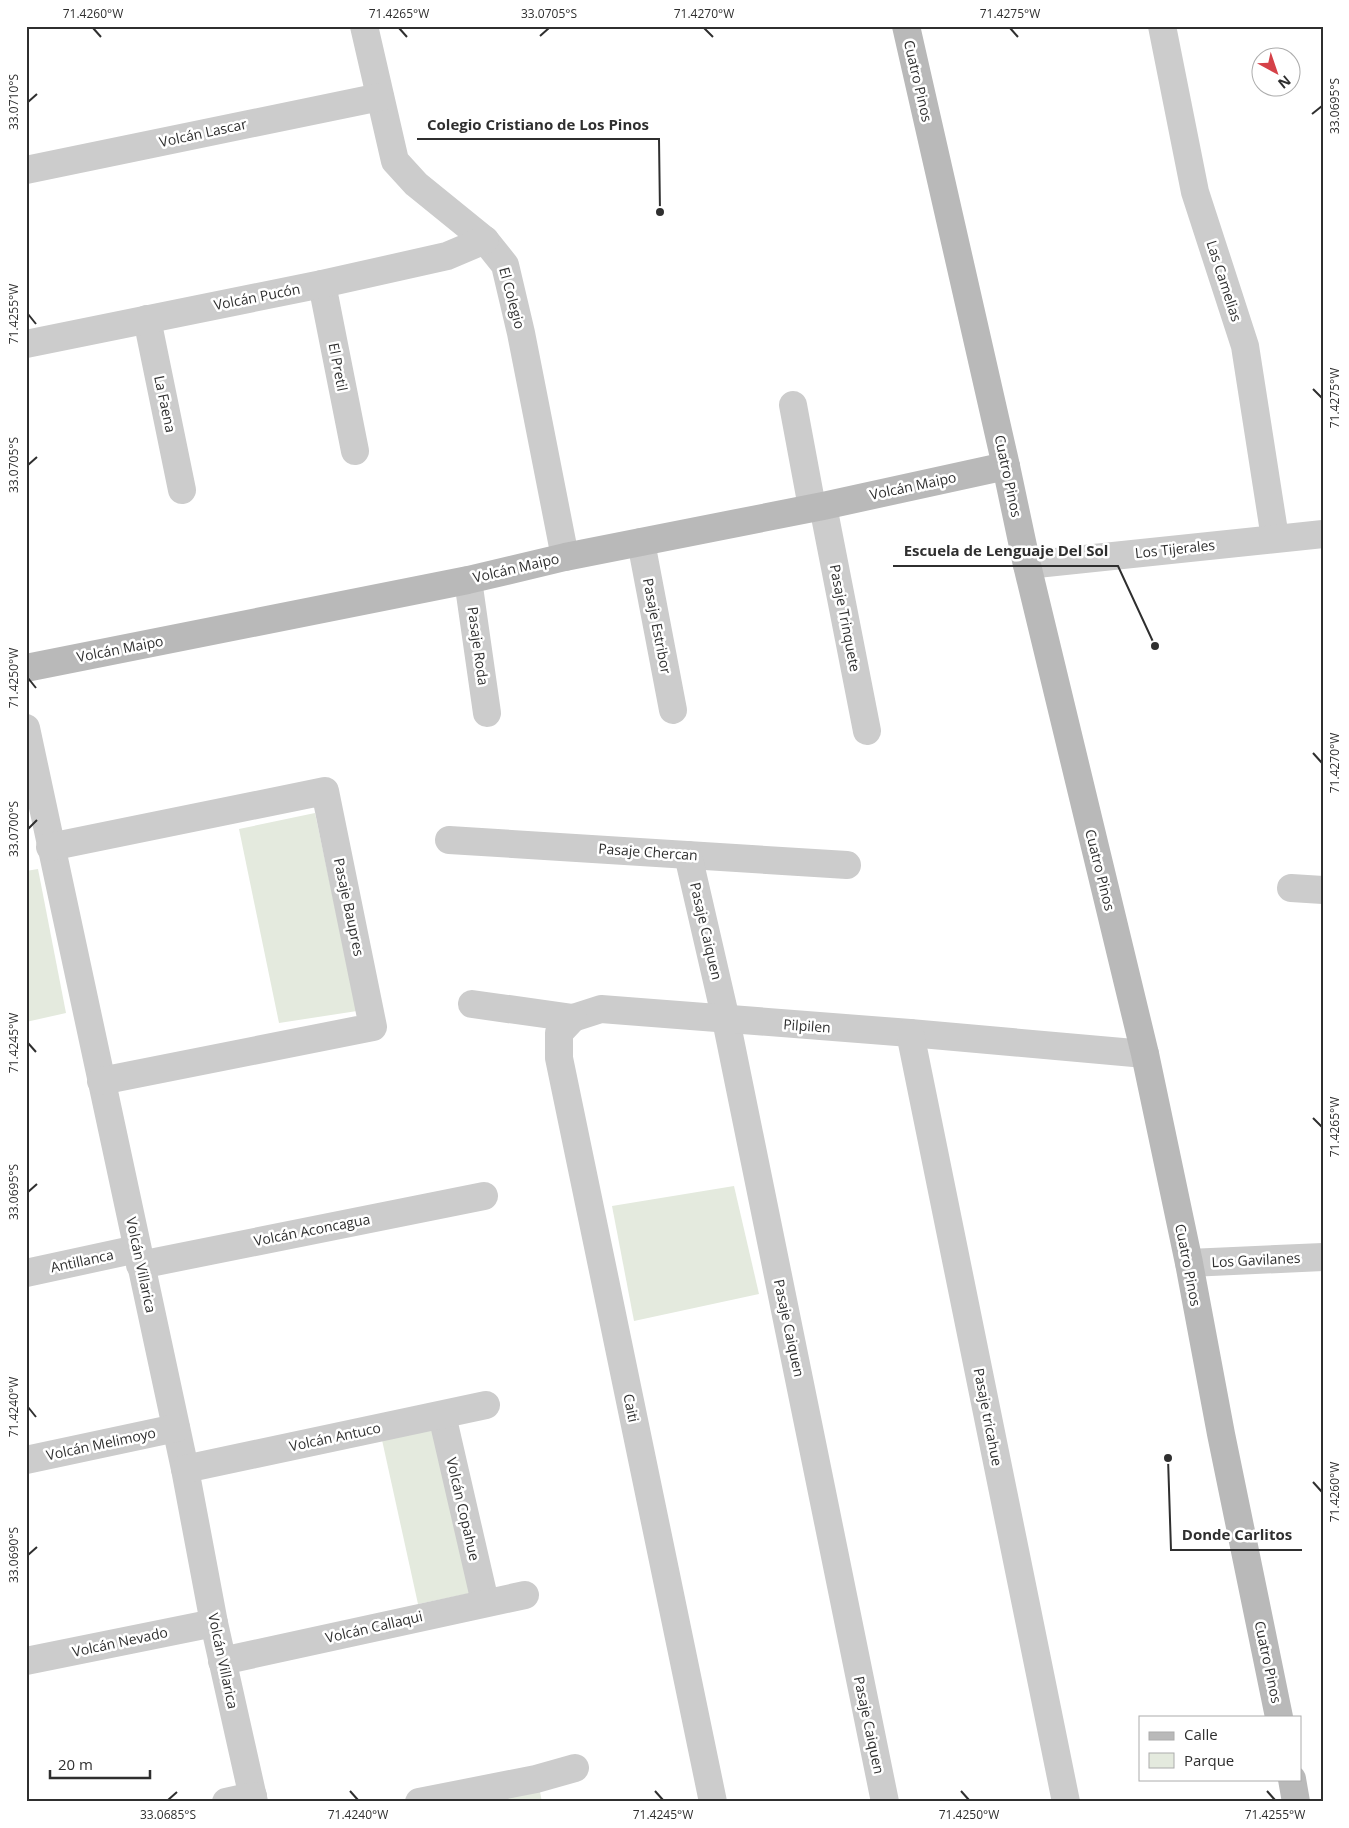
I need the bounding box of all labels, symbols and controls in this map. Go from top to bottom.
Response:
text: 71.4260°W [63,5,123,22]
text: 71.4265°W [369,5,429,22]
text: 33.0705°S [521,5,577,22]
text: 71.4270°W [674,5,734,22]
text: 71.4275°W [980,5,1040,22]
street label: Cuatro Pinos [900,38,937,124]
north arrow [1252,48,1302,98]
text: N [1274,71,1295,93]
text: 33.0710°S [5,74,22,130]
text: 33.0695°S [1326,78,1343,134]
callout: Colegio Cristiano de Los Pinos [417,109,659,139]
street label: Volcán Lascar [157,114,249,151]
text: Colegio Cristiano de Los Pinos [427,114,649,134]
street label: Las Camelias [1202,238,1247,324]
street label: El Colegio [495,265,530,331]
street label: Volcán Pucón [212,279,302,314]
text: 71.4255°W [5,284,22,344]
street label: El Pretil [324,341,352,393]
text: 71.4275°W [1326,368,1343,428]
street label: La Faena [150,374,181,434]
street label: Cuatro Pinos [991,433,1027,519]
text: 33.0705°S [5,437,22,493]
street label: Volcán Maipo [868,467,958,504]
street label: Los Tijerales [1134,535,1216,562]
callout: Escuela de Lenguaje Del Sol [893,536,1118,566]
text: Escuela de Lenguaje Del Sol [904,540,1108,560]
street label: Volcán Maipo [471,548,561,587]
street label: Pasaje Trinquete [826,563,865,673]
street label: Pasaje Estribor [639,576,676,676]
street label: Pasaje Roda [464,605,493,686]
street label: Volcán Maipo [75,631,165,666]
text: 71.4250°W [5,648,22,708]
text: 71.4270°W [1326,733,1343,793]
text: 33.0700°S [5,801,22,857]
street label: Cuatro Pinos [1081,827,1120,913]
street label: Pasaje Chercan [598,839,698,864]
street label: Pasaje Baupres [330,856,369,958]
street label: Pasaje Caiquen [686,880,727,981]
text: 71.4245°W [5,1013,22,1073]
street label: Pilpilen [783,1014,831,1037]
text: 71.4265°W [1326,1097,1343,1157]
text: 33.0695°S [5,1164,22,1220]
street label: Volcán Aconcagua [252,1209,372,1250]
street label: Volcán Villarica [122,1215,161,1315]
street label: Cuatro Pinos [1171,1222,1206,1308]
street label: Antillanca [49,1245,115,1276]
street label: Los Gavilanes [1211,1248,1301,1271]
street label: Pasaje Caiquen [770,1277,809,1378]
street label: Pasaje tricahue [970,1366,1007,1468]
text: 71.4240°W [5,1377,22,1437]
street label: Caiti [619,1392,644,1424]
street label: Volcán Antuco [287,1418,382,1455]
street label: Volcán Melimoyo [44,1423,157,1464]
street label: Volcán Copahue [442,1455,485,1563]
text: 71.4260°W [1326,1462,1343,1522]
callout: Donde Carlitos [1171,1520,1302,1550]
text: Donde Carlitos [1182,1524,1292,1544]
text: 33.0690°S [5,1527,22,1583]
street label: Volcán Callaqui [323,1606,424,1647]
street label: Volcán Villarica [204,1611,243,1711]
street label: Cuatro Pinos [1251,1619,1287,1705]
street label: Volcán Nevado [70,1622,169,1661]
street label: Pasaje Caiquen [850,1674,889,1775]
legend [1139,1716,1302,1780]
text: Calle [1184,1724,1218,1744]
scale bar [50,1748,150,1780]
text: Parque [1184,1750,1234,1770]
text: 20 m [58,1754,93,1774]
text: 33.0685°S [140,1806,196,1823]
text: 71.4240°W [328,1806,388,1823]
text: 71.4245°W [633,1806,693,1823]
text: 71.4250°W [939,1806,999,1823]
text: 71.4255°W [1245,1806,1305,1823]

